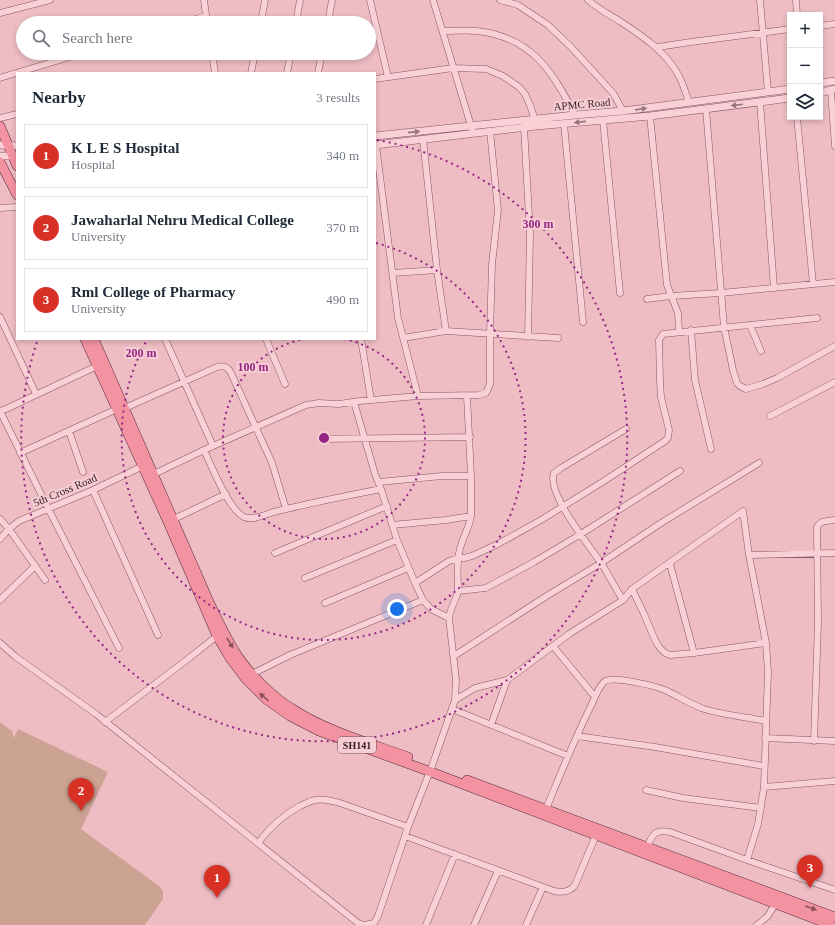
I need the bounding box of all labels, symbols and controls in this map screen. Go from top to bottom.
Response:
map controls [787,12,823,120]
button: + [787,12,823,48]
search box [16,16,376,60]
icon: search [30,27,52,49]
text: Search here [62,30,132,46]
button: − [787,48,823,84]
button: layers [787,84,823,120]
text: Nearby [32,88,86,107]
text: 3 results [316,90,360,105]
street label: APMC Road [553,95,611,112]
one-way arrow [731,102,744,108]
one-way arrow [634,106,647,112]
one-way arrow [574,118,586,125]
one-way arrow [408,129,420,135]
text: K L E S Hospital [71,140,179,156]
text: 1 [43,148,49,163]
text: 340 m [326,148,359,163]
text: Hospital [71,157,115,172]
text: Jawaharlal Nehru Medical College [71,212,294,228]
text: 300 m [523,217,554,231]
text: 2 [43,220,49,235]
text: 370 m [326,220,359,235]
text: University [71,229,126,244]
text: Rml College of Pharmacy [71,284,236,300]
text: 3 [43,292,49,307]
text: 490 m [326,292,359,307]
text: University [71,301,126,316]
text: 200 m [126,346,157,360]
text: 100 m [238,360,269,374]
centre of rings [317,431,331,445]
street label: 5th Cross Road [31,471,99,509]
your location [387,599,407,619]
one-way arrow [226,637,233,649]
one-way arrow [259,692,269,701]
road number: SH141 [338,737,376,753]
pin: 2 [68,778,94,811]
pin: 3 [797,855,823,888]
pin: 1 [204,865,230,898]
one-way arrow [806,906,818,912]

